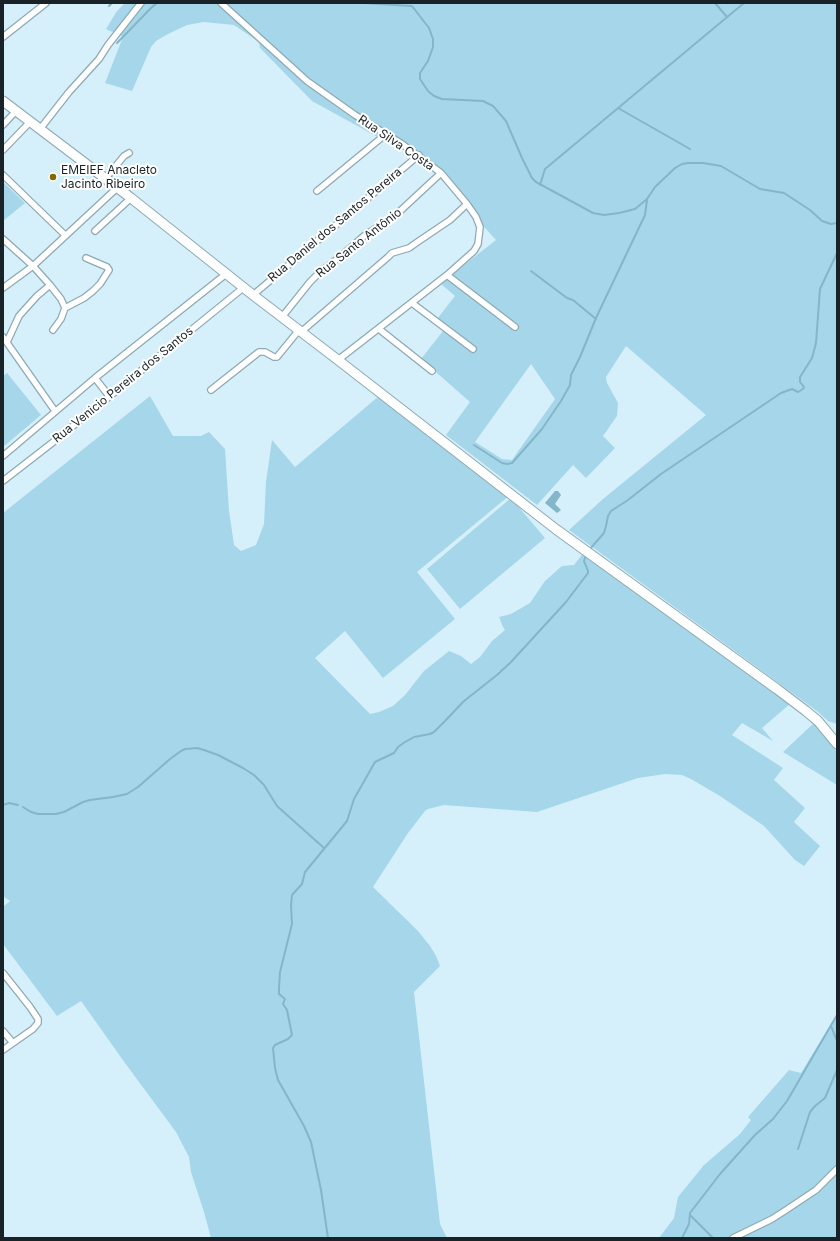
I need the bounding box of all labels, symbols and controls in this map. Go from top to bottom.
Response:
street label: Rua Silva Costa [355,112,437,174]
place label: EMEIEF Anacleto Jacinto Ribeiro [61,163,157,191]
street label: Rua Daniel dos Santos Pereira [265,165,405,285]
marker: EMEIEF Anacleto Jacinto Ribeiro [48,172,58,182]
street label: Rua Santo Antônio [313,205,405,281]
street label: Rua Venicio Pereira dos Santos [50,324,196,446]

